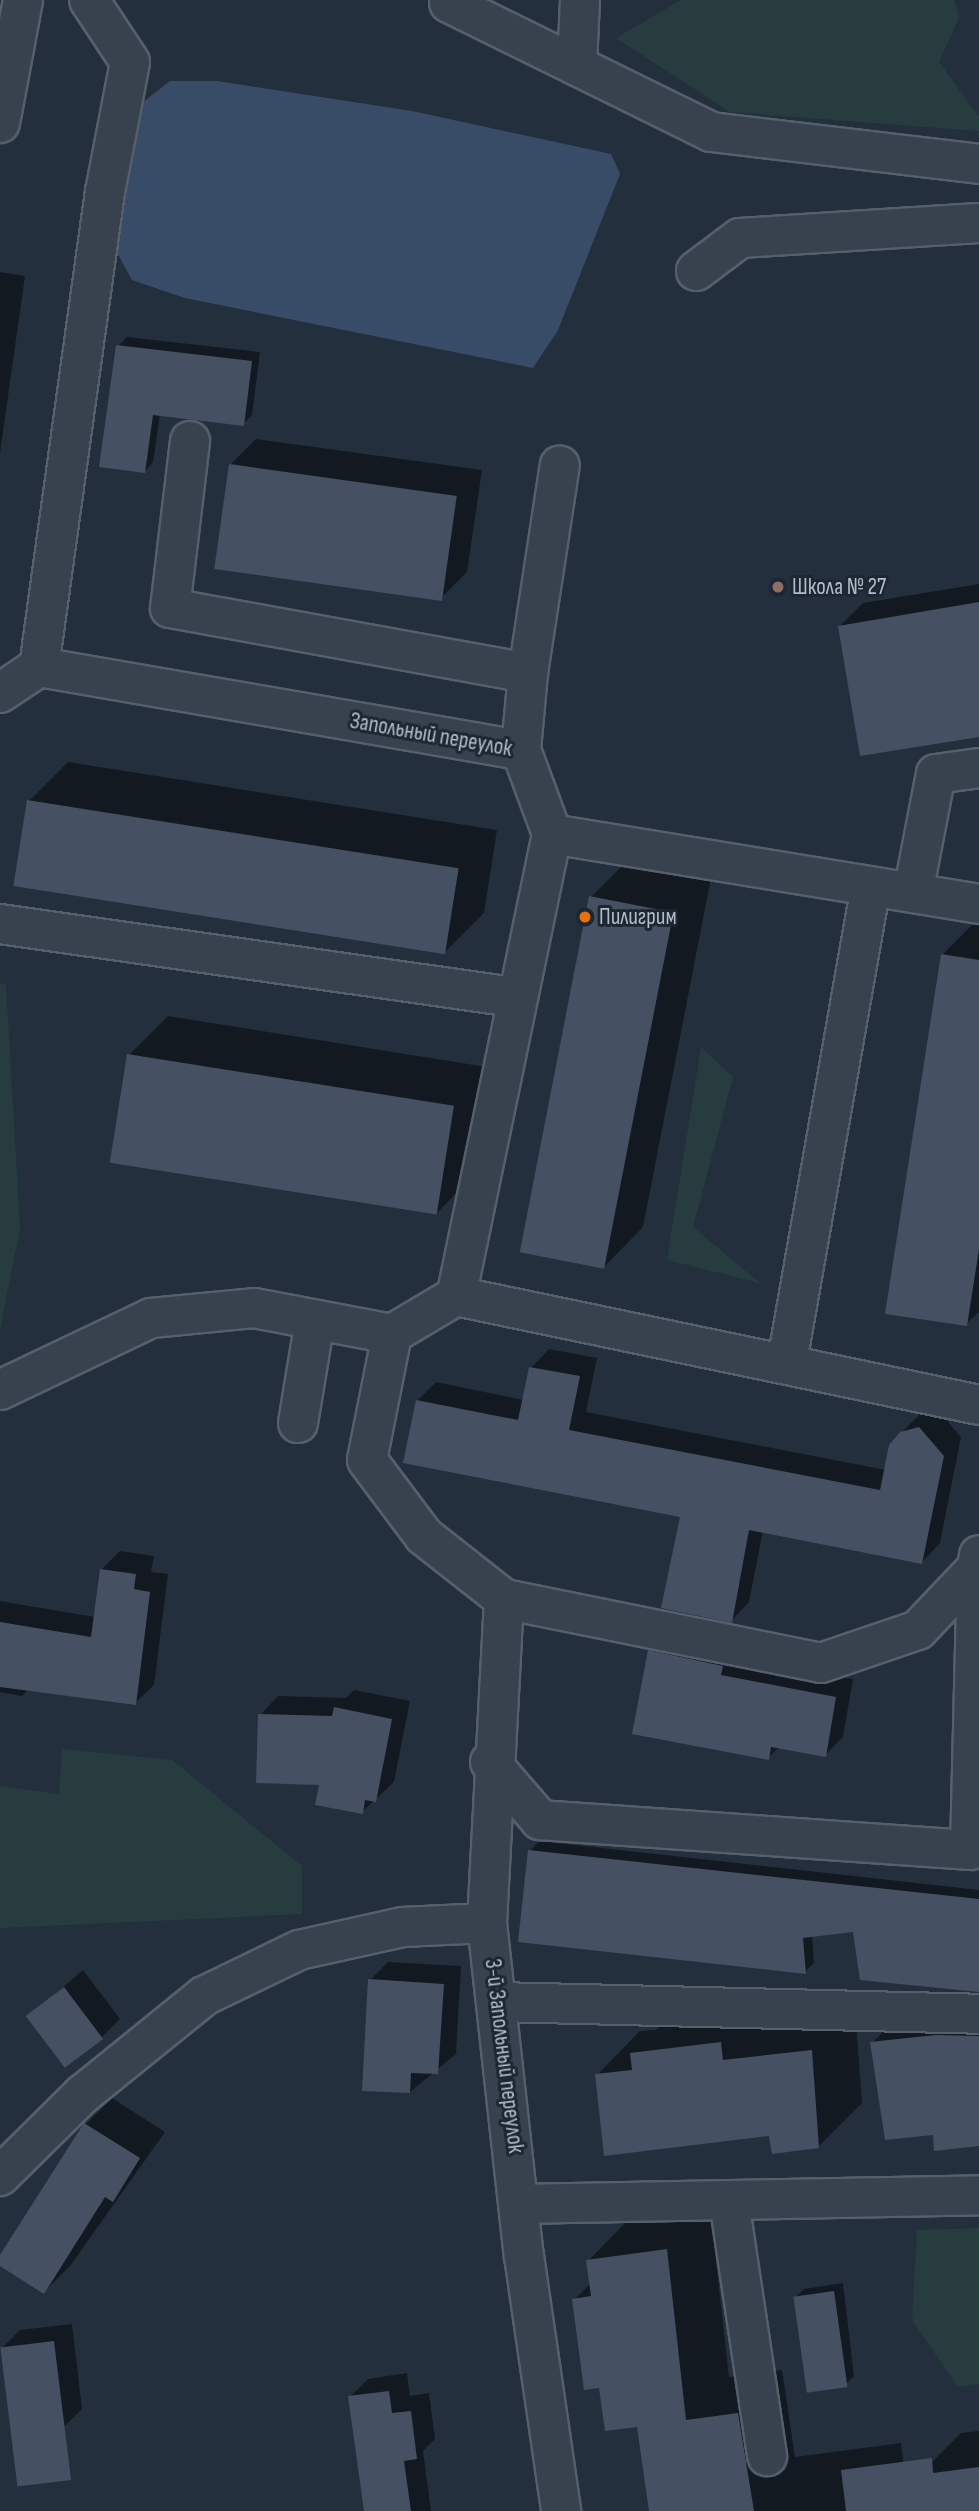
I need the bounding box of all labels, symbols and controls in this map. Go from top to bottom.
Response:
place label: Школа № 27 [792,573,886,601]
marker: Школа № 27 [770,579,786,595]
street label: Запольный переулок [348,707,514,763]
place label: Пилигрим [599,903,677,931]
marker: Пилигрим [577,909,593,925]
street label: 3-й Запольный переулок [478,1957,530,2155]

